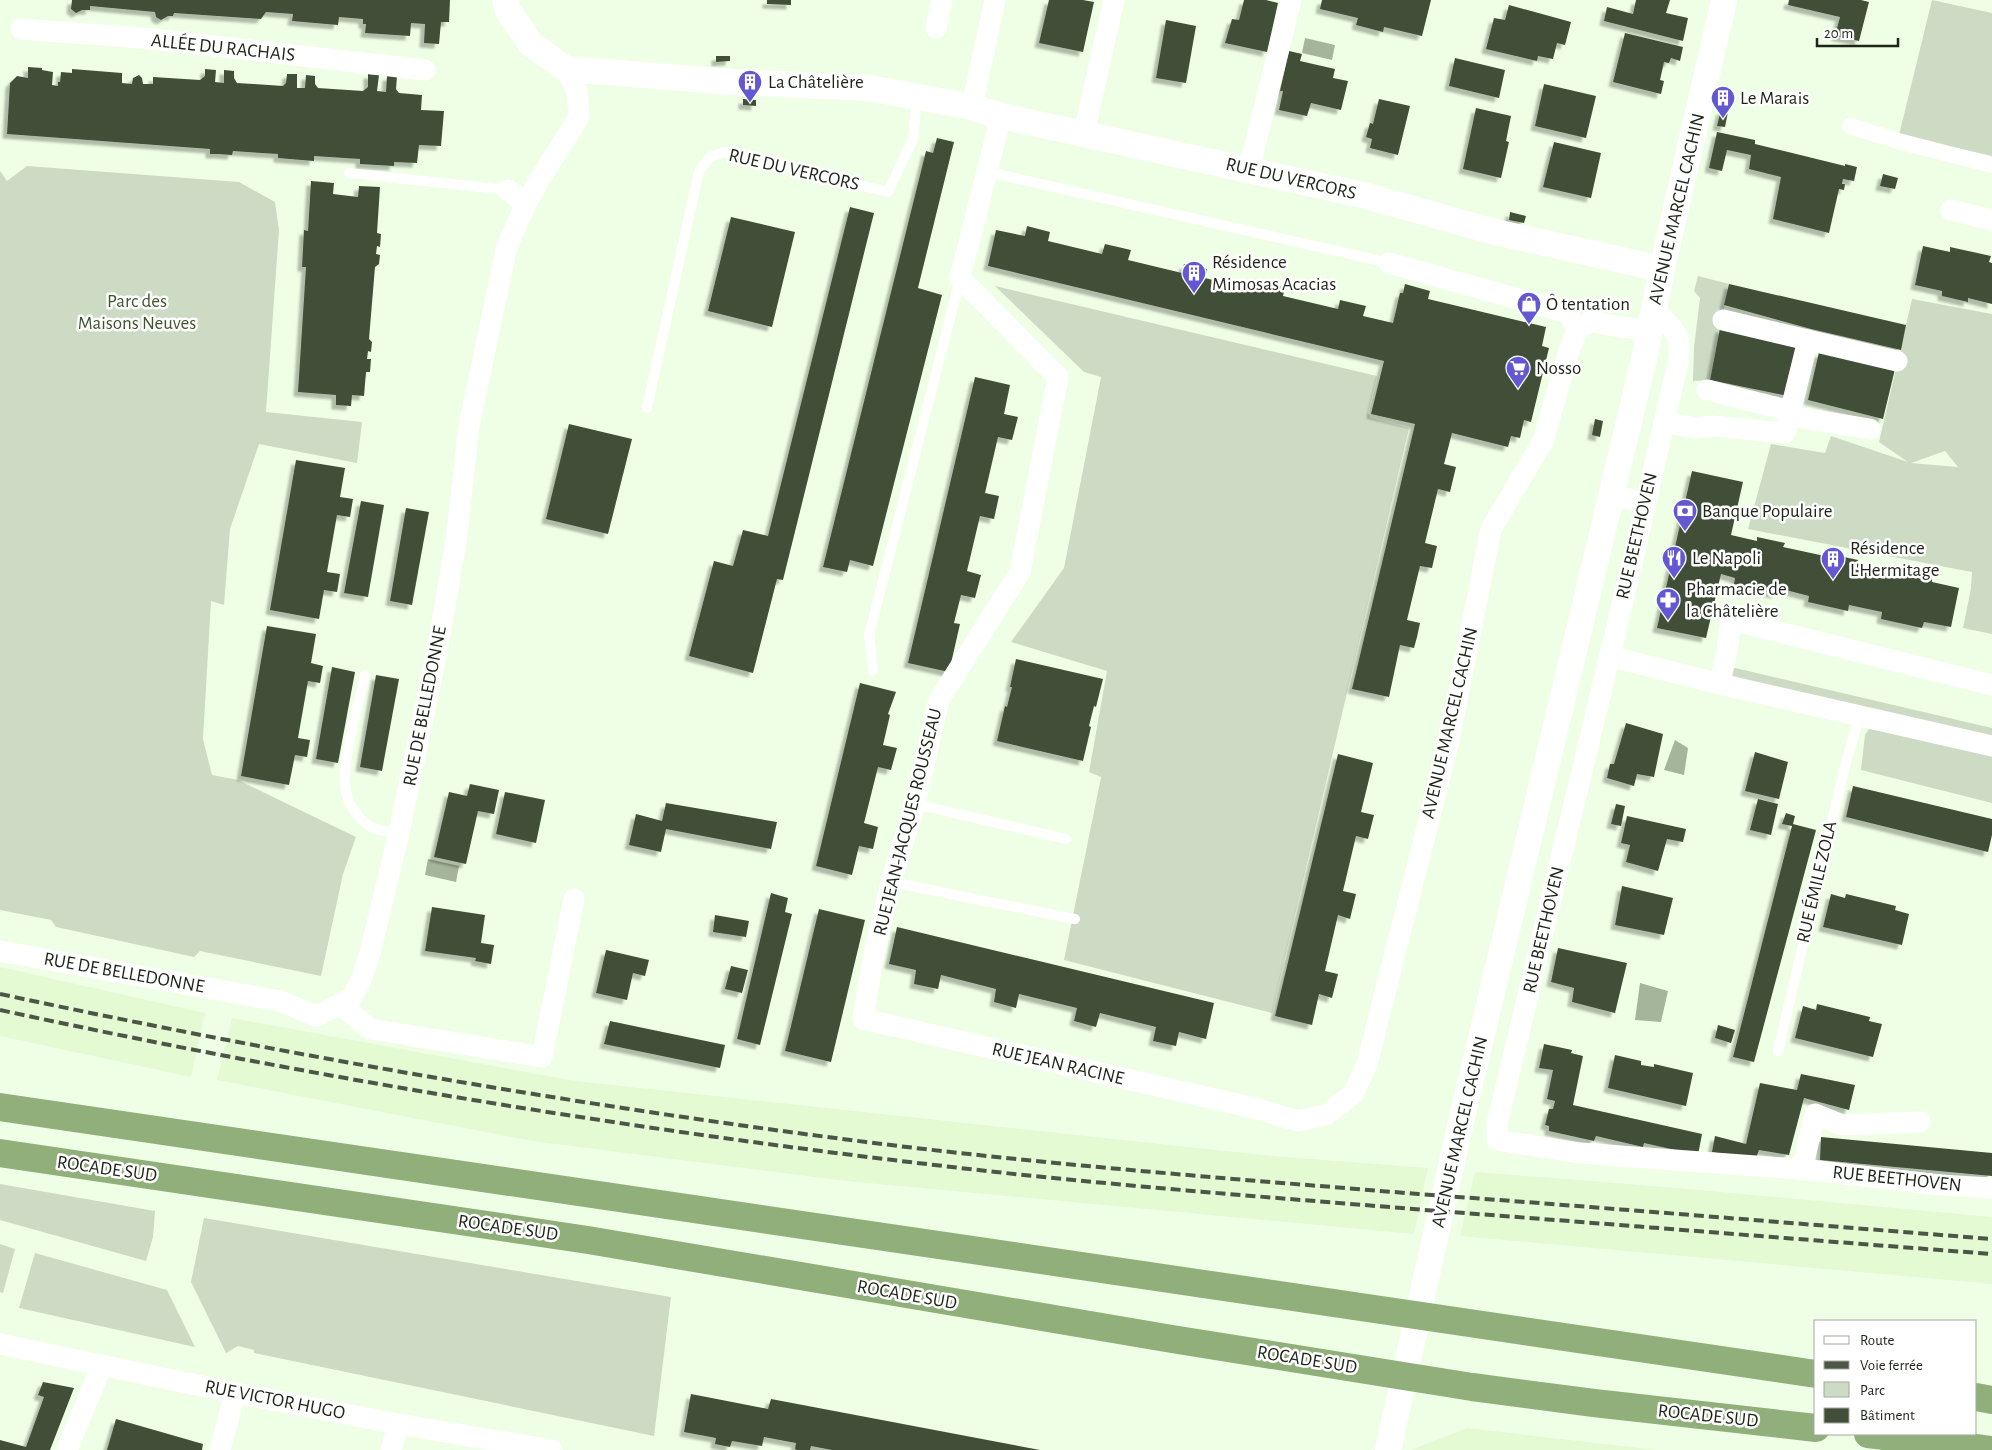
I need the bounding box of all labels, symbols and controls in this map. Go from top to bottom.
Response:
scale bar [1817,15,1898,47]
text: 20 m [1824,26,1853,41]
street label: ALLÉE DU RACHAIS [150,29,296,65]
building icon: La Châtelière [737,69,763,103]
place label: La Châtelière [768,73,864,92]
building icon: Le Marais [1710,85,1736,119]
place label: Le Marais [1740,89,1809,108]
street label: AVENUE MARCEL CACHIN [1646,112,1708,306]
street label: RUE DU VERCORS [727,146,861,194]
street label: RUE DU VERCORS [1224,155,1358,203]
place label: Résidence Mimosas Acacias [1212,253,1336,294]
building icon: Résidence Mimosas Acacias [1181,260,1207,294]
shop icon: Ô tentation [1516,291,1542,325]
park label: Parc des Maisons Neuves [78,292,196,333]
place label: Ô tentation [1546,293,1630,314]
supermarket icon: Nosso [1505,355,1531,389]
place label: Nosso [1536,359,1581,378]
street label: RUE BEETHOVEN [1613,471,1661,601]
bank icon: Banque Populaire [1672,498,1698,532]
place label: Banque Populaire [1702,502,1833,521]
place label: Résidence L'Hermitage [1850,539,1939,580]
restaurant icon: Le Napoli [1661,545,1687,579]
building icon: Résidence L'Hermitage [1820,546,1846,580]
place label: Le Napoli [1692,549,1761,568]
place label: Pharmacie de la Châtelière [1686,580,1787,621]
pharmacy icon: Pharmacie de la Châtelière [1655,587,1681,621]
street label: RUE DE BELLEDONNE [400,624,450,788]
street label: AVENUE MARCEL CACHIN [1419,626,1481,820]
street label: RUE JEAN-JACQUES ROUSSEAU [871,706,945,938]
street label: RUE ÉMILE ZOLA [1792,819,1840,945]
street label: RUE BEETHOVEN [1520,865,1568,995]
street label: RUE DE BELLEDONNE [42,950,206,996]
street label: AVENUE MARCEL CACHIN [1429,1035,1491,1229]
street label: RUE JEAN RACINE [990,1040,1126,1088]
street label: ROCADE SUD [56,1153,158,1185]
street label: RUE BEETHOVEN [1832,1163,1962,1195]
street label: ROCADE SUD [457,1212,559,1244]
street label: ROCADE SUD [856,1277,958,1313]
legend [1814,1320,1977,1435]
text: Route [1860,1333,1894,1348]
street label: ROCADE SUD [1256,1343,1358,1377]
text: Voie ferrée [1860,1358,1923,1373]
street label: RUE VICTOR HUGO [203,1377,347,1423]
text: Parc [1860,1383,1885,1398]
street label: ROCADE SUD [1657,1401,1759,1431]
text: Bâtiment [1860,1408,1915,1423]

